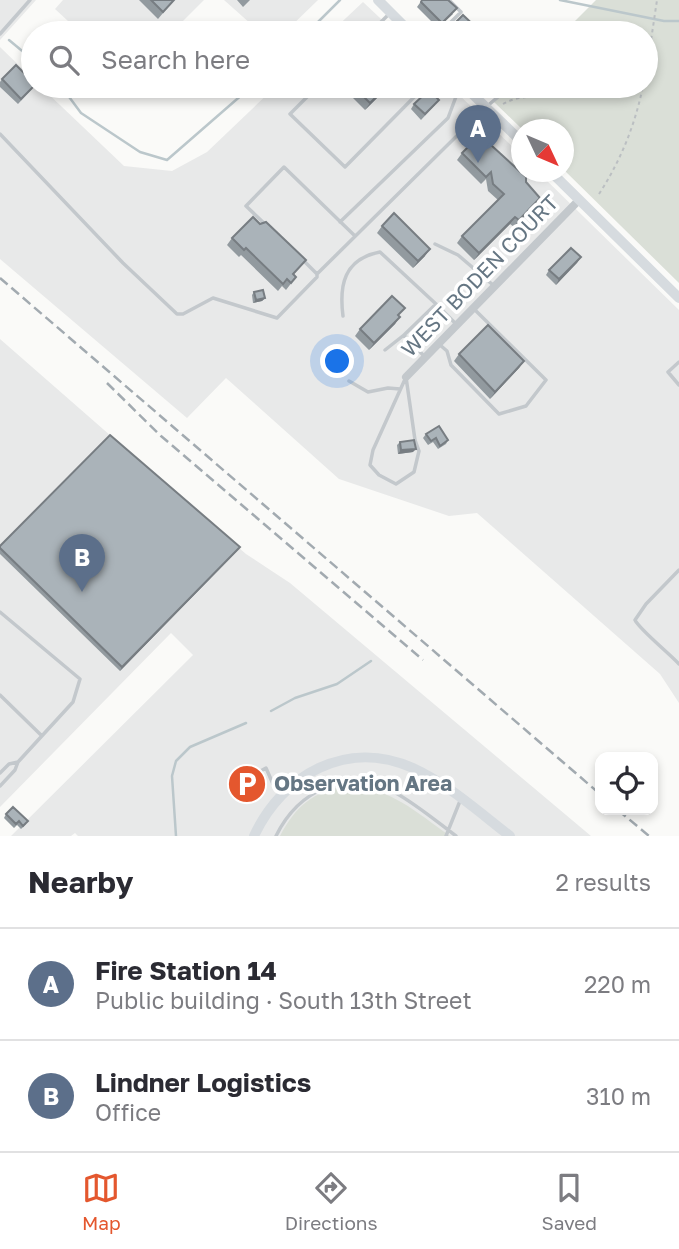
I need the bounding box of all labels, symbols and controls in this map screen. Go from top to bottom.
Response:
search box [21,21,658,98]
icon: search [45,41,83,79]
text: Search here [101,44,250,75]
pin: A [455,105,501,163]
north arrow [511,119,574,182]
street label: WEST BODEN COURT [395,189,563,362]
your location [320,344,354,378]
pin: B [59,534,105,592]
map controls [595,752,658,815]
button: locate [595,752,658,815]
parking icon: Observation Area [226,763,268,805]
place label: Observation Area [274,770,452,796]
text: Nearby [28,864,133,900]
text: 2 results [555,868,651,896]
text: Fire Station 14 [95,955,277,986]
text: A [43,970,59,998]
text: 220 m [584,970,651,998]
text: Public building · South 13th Street [95,986,472,1014]
text: Lindner Logistics [95,1067,311,1098]
text: B [43,1082,59,1110]
text: 310 m [586,1082,651,1110]
text: Office [95,1098,161,1126]
tab: Map [82,1169,121,1234]
tab: Directions [285,1169,378,1234]
tab: Saved [542,1169,597,1234]

